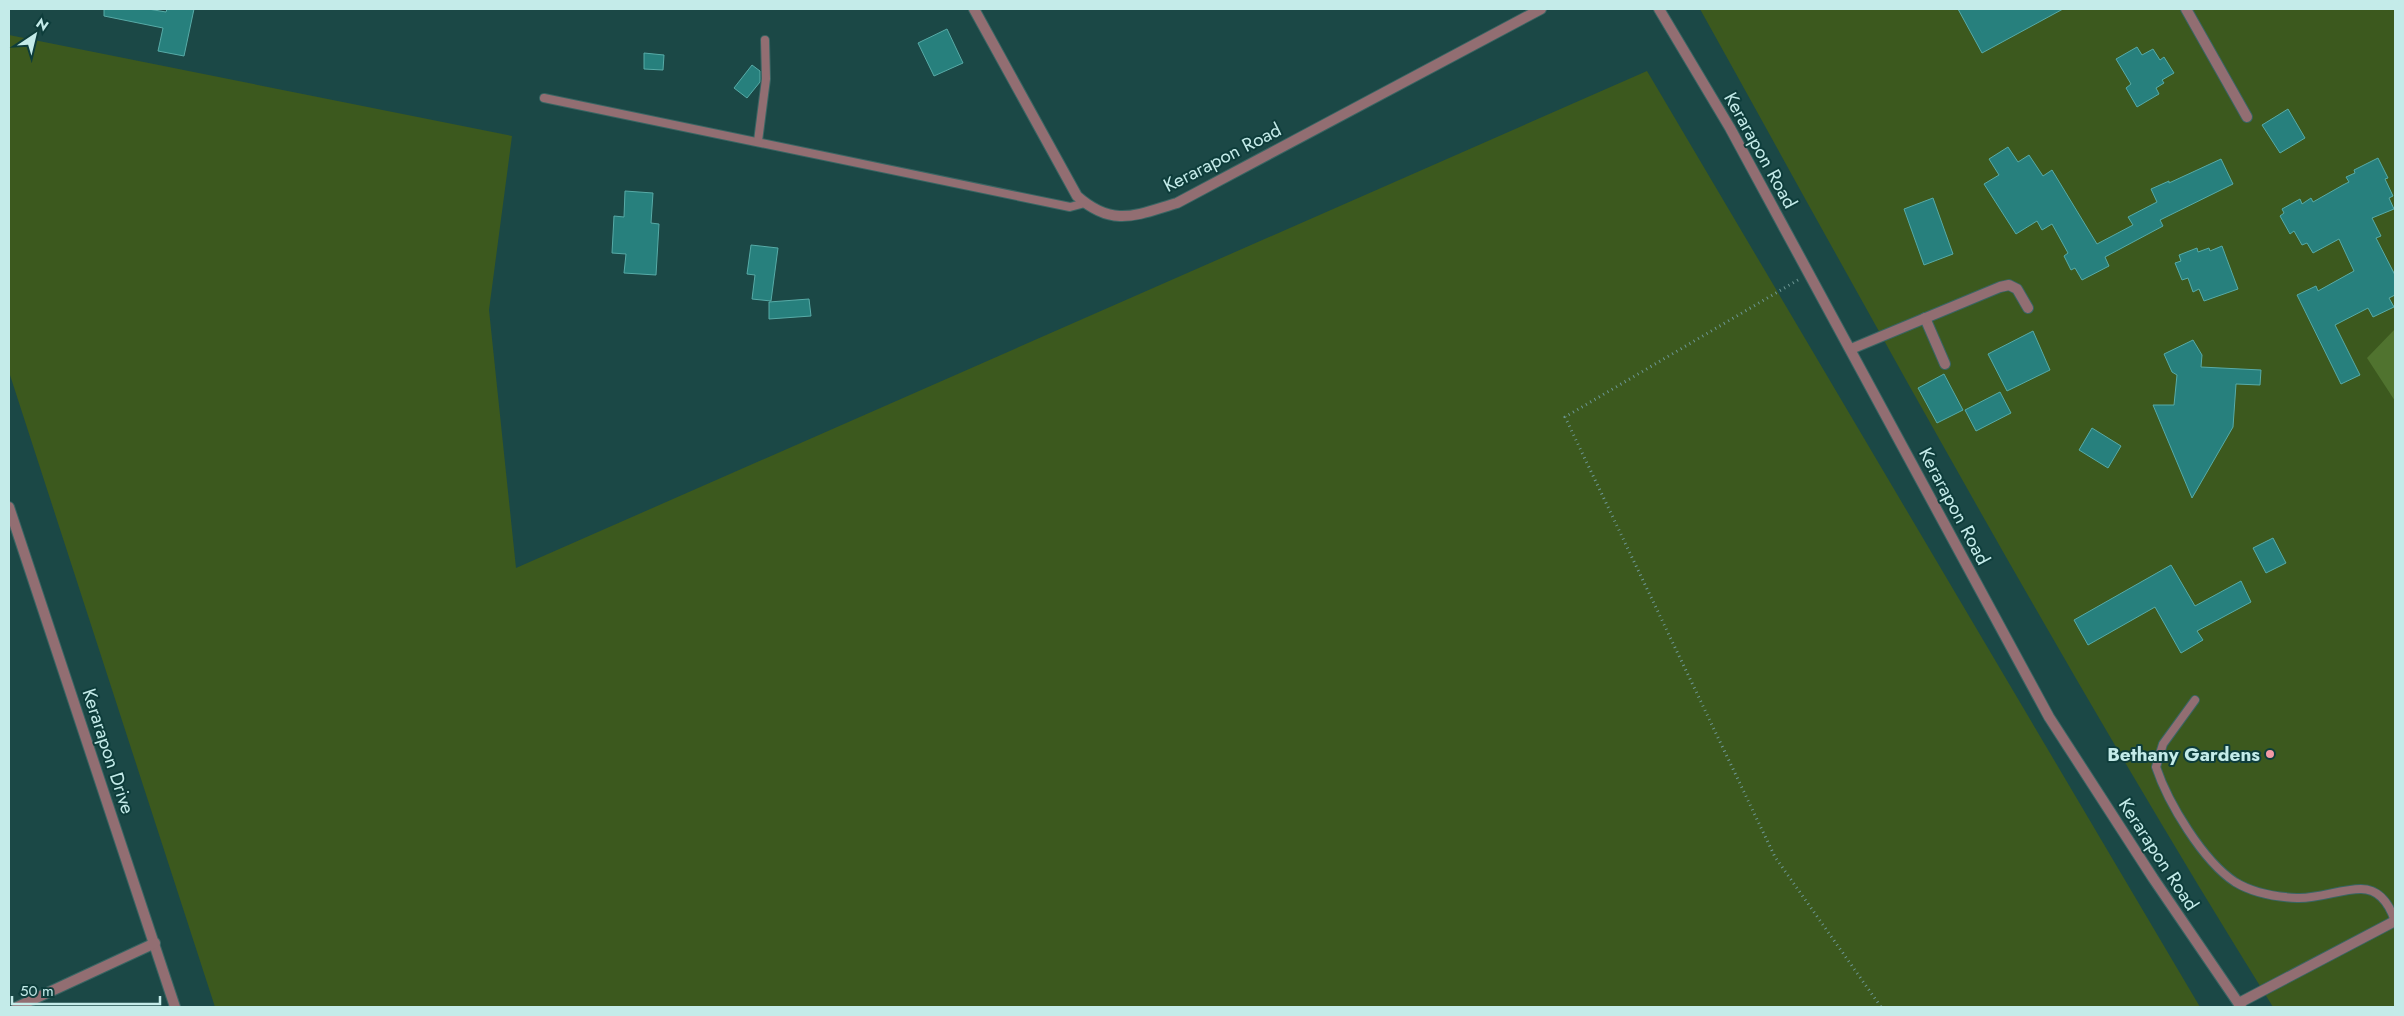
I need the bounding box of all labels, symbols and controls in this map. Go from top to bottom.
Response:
north arrow [10,10,60,60]
text: N [32,13,53,36]
street label: Kerarapon Road [1717,87,1804,213]
street label: Kerarapon Road [1159,116,1286,199]
street label: Kerarapon Road [1912,443,1997,570]
street label: Kerarapon Drive [76,685,142,818]
place label: Bethany Gardens [2107,741,2260,768]
marker: Bethany Gardens [2264,748,2276,760]
street label: Kerarapon Road [2112,793,2205,916]
scale bar [12,974,160,1006]
text: 50 m [20,980,54,1002]

